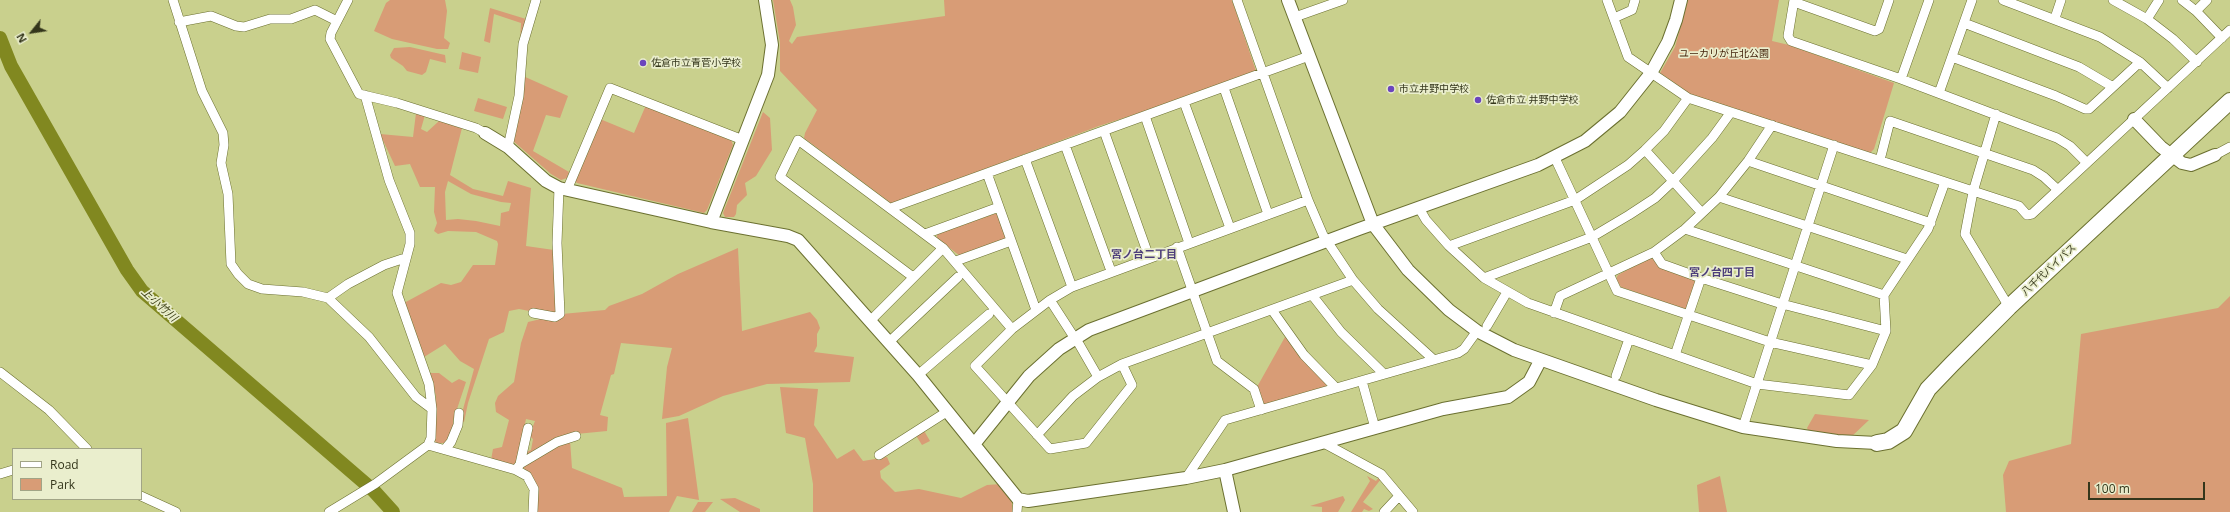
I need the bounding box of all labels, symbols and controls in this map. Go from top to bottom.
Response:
north arrow [12,12,52,52]
text: N [12,31,30,46]
park label: ユーカリが丘北公園 [1679,48,1769,60]
place label: 佐倉市立青菅小学校 [651,57,741,69]
marker: 佐倉市立青菅小学校 [638,58,648,68]
place label: 市立井野中学校 [1399,83,1469,95]
marker: 市立井野中学校 [1386,84,1396,94]
place label: 佐倉市立 井野中学校 [1486,94,1579,106]
marker: 佐倉市立 井野中学校 [1473,95,1483,105]
street label: 八千代バイパス [2019,242,2079,298]
district label: 宮ノ台二丁目 [1111,248,1177,262]
district label: 宮ノ台四丁目 [1689,266,1755,280]
water label: 上小竹川 [138,285,180,325]
legend [12,448,142,500]
text: Road [50,456,79,473]
scale bar [2090,474,2207,500]
text: Park [50,476,75,493]
text: 100 m [2095,480,2130,497]

